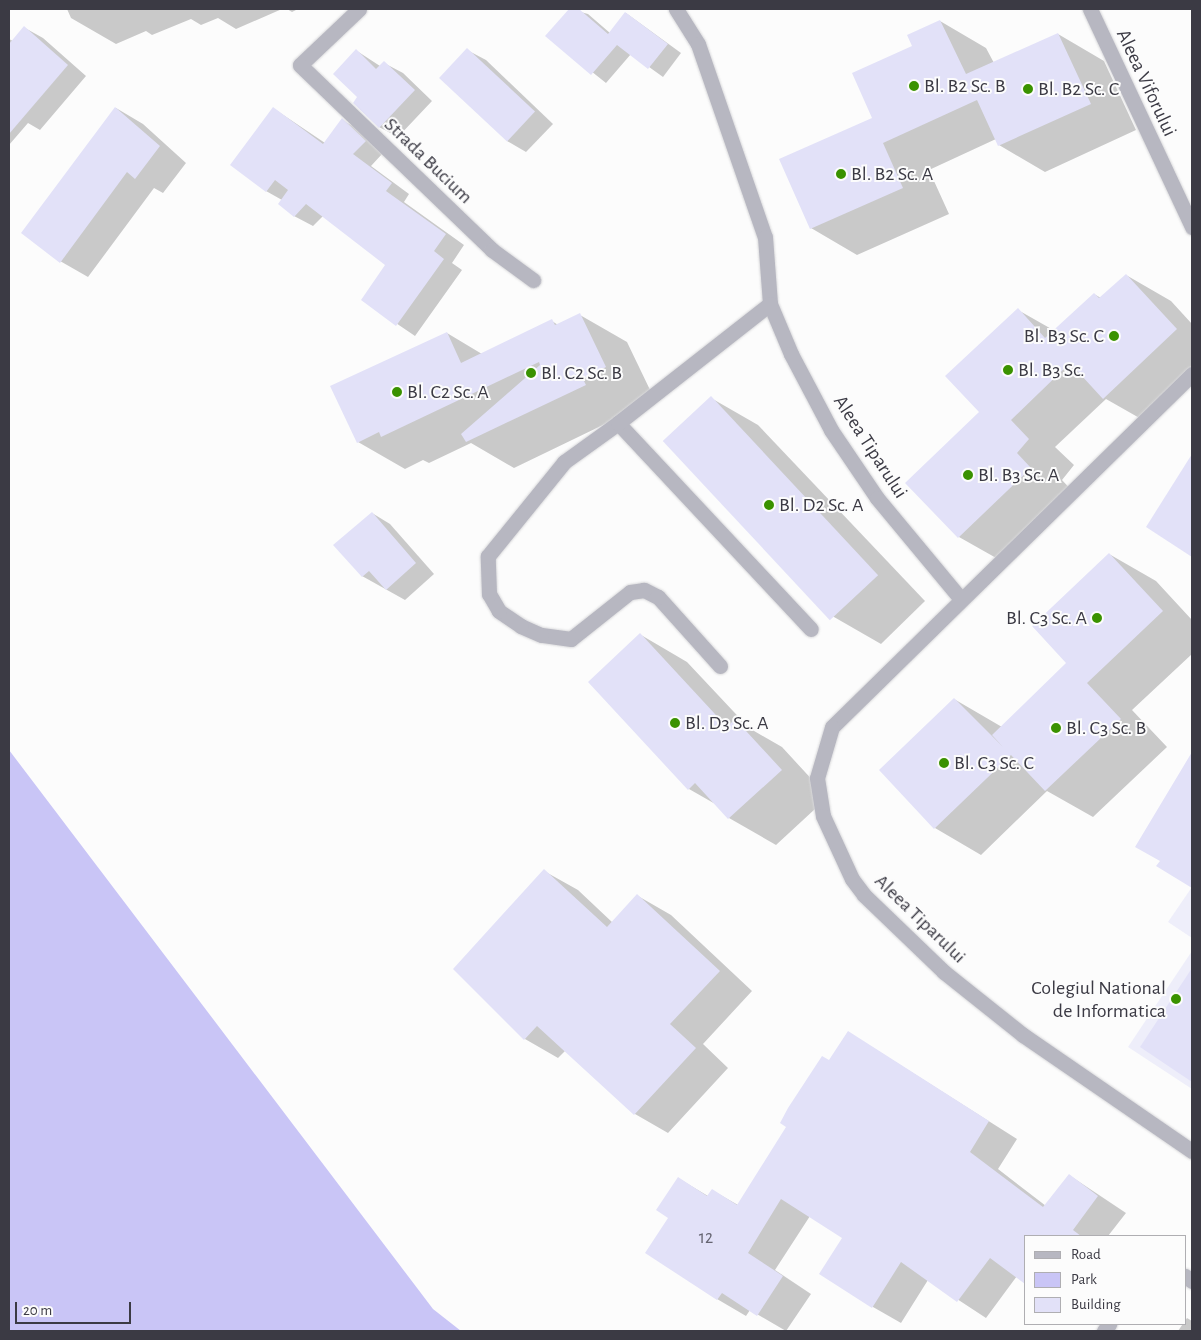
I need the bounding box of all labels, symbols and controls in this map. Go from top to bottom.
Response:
street label: Aleea Viforului [1111,26,1181,140]
place label: Bl. B2 Sc. B [924,74,1005,98]
place label: Bl. B2 Sc. C [1038,77,1119,101]
marker: Bl. B2 Sc. B [908,80,920,92]
marker: Bl. B2 Sc. C [1022,83,1034,95]
street label: Strada Bucium [379,113,477,209]
place label: Bl. B2 Sc. A [851,162,933,186]
marker: Bl. B2 Sc. A [835,168,847,180]
place label: Bl. B3 Sc. C [1024,324,1104,348]
marker: Bl. B3 Sc. C [1108,330,1120,342]
place label: Bl. B3 Sc. [1018,358,1085,382]
place label: Bl. C2 Sc. B [541,361,622,385]
marker: Bl. B3 Sc. [1002,364,1014,376]
marker: Bl. C2 Sc. B [525,367,537,379]
place label: Bl. C2 Sc. A [407,380,489,404]
marker: Bl. C2 Sc. A [391,386,403,398]
street label: Aleea Tiparului [828,391,912,503]
place label: Bl. B3 Sc. A [978,463,1059,487]
marker: Bl. B3 Sc. A [962,469,974,481]
place label: Bl. D2 Sc. A [779,493,863,517]
marker: Bl. D2 Sc. A [763,499,775,511]
place label: Bl. C3 Sc. A [1006,606,1087,630]
marker: Bl. C3 Sc. A [1091,612,1103,624]
place label: Bl. D3 Sc. A [685,711,769,735]
place label: Bl. C3 Sc. B [1066,716,1146,740]
marker: Bl. D3 Sc. A [669,717,681,729]
marker: Bl. C3 Sc. B [1050,722,1062,734]
place label: Bl. C3 Sc. C [954,751,1034,775]
marker: Bl. C3 Sc. C [938,757,950,769]
street label: Aleea Tiparului [869,869,971,969]
place label: Colegiul National de Informatica [1031,976,1166,1023]
marker: Colegiul National de Informatica [1170,993,1182,1005]
house number: 12 [699,1227,713,1249]
legend [1024,1235,1186,1325]
text: Road [1071,1247,1101,1262]
text: Park [1071,1272,1097,1287]
scale bar [18,1292,134,1324]
text: Building [1071,1297,1121,1312]
text: 20 m [23,1303,52,1318]

